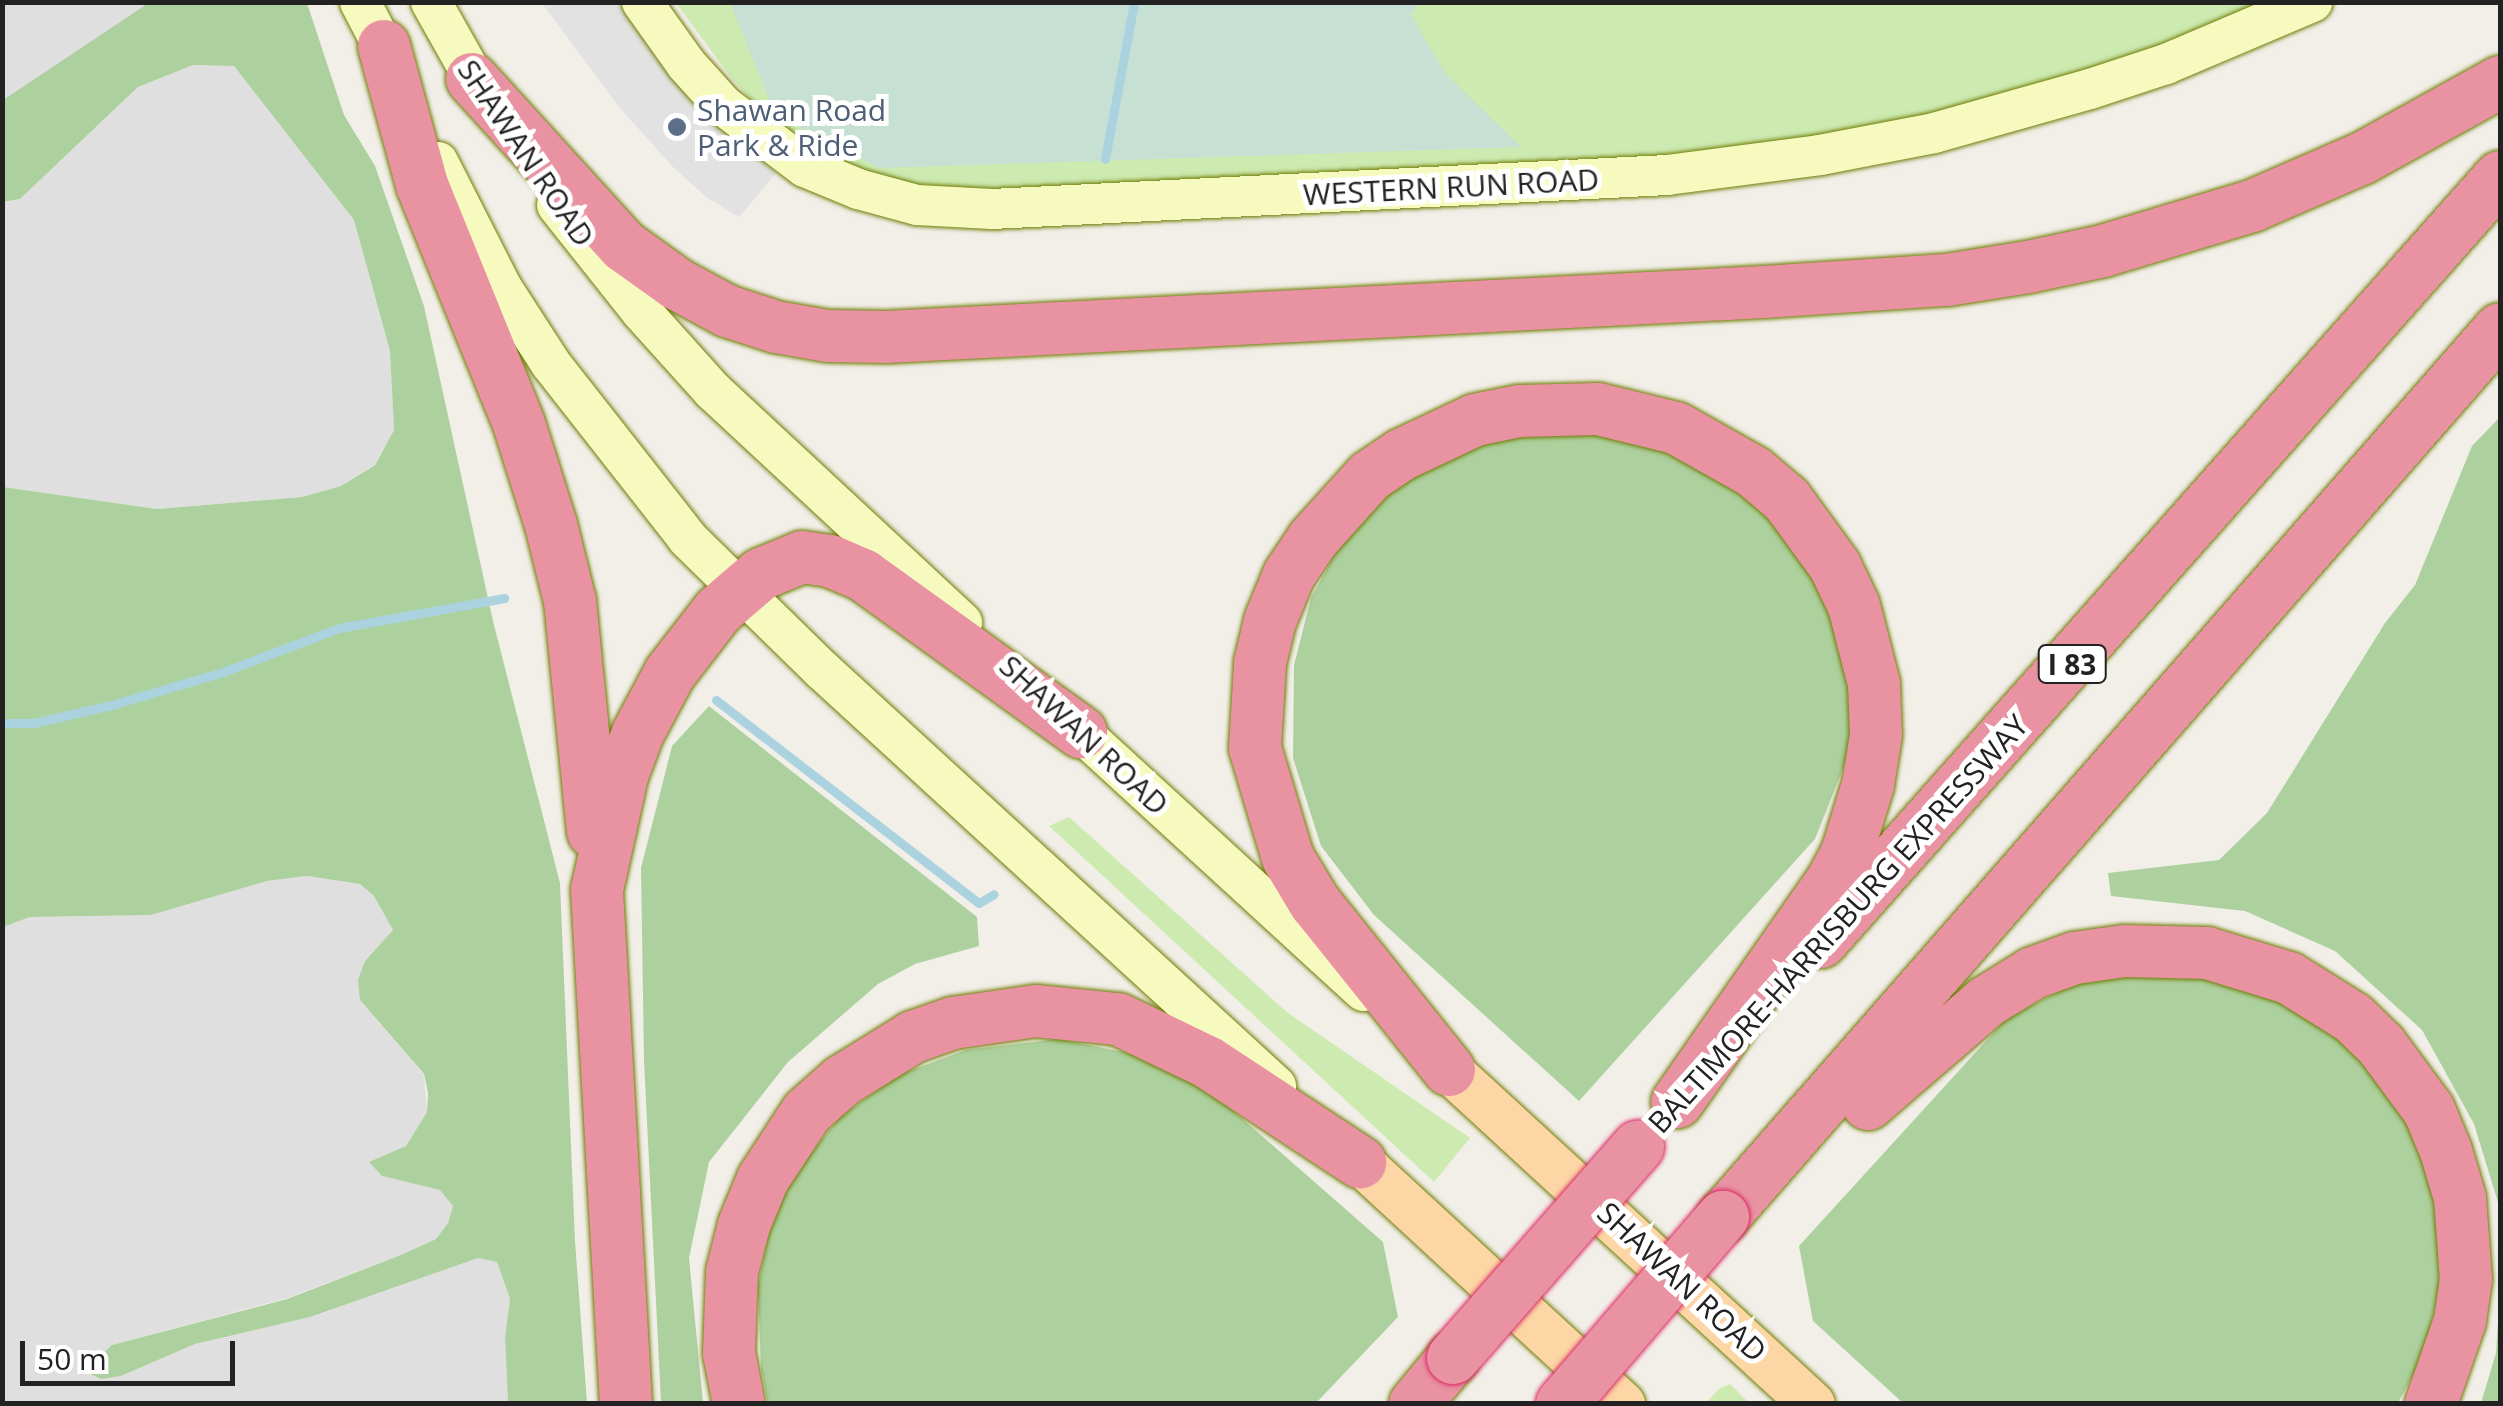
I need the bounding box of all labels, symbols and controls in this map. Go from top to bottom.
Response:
street label: SHAWAN ROAD [450,53,602,253]
place label: Shawan Road Park & Ride [697,92,886,162]
marker: Shawan Road Park & Ride [666,116,688,138]
street label: WESTERN RUN ROAD [1302,161,1600,213]
road number: I 83 [2037,641,2107,687]
street label: SHAWAN ROAD [992,648,1176,822]
street label: BALTIMORE-HARRISBURG EXPRESSWAY [1641,708,2035,1140]
street label: SHAWAN ROAD [1590,1195,1774,1369]
scale bar [25,1321,240,1383]
text: 50 m [37,1338,107,1379]

